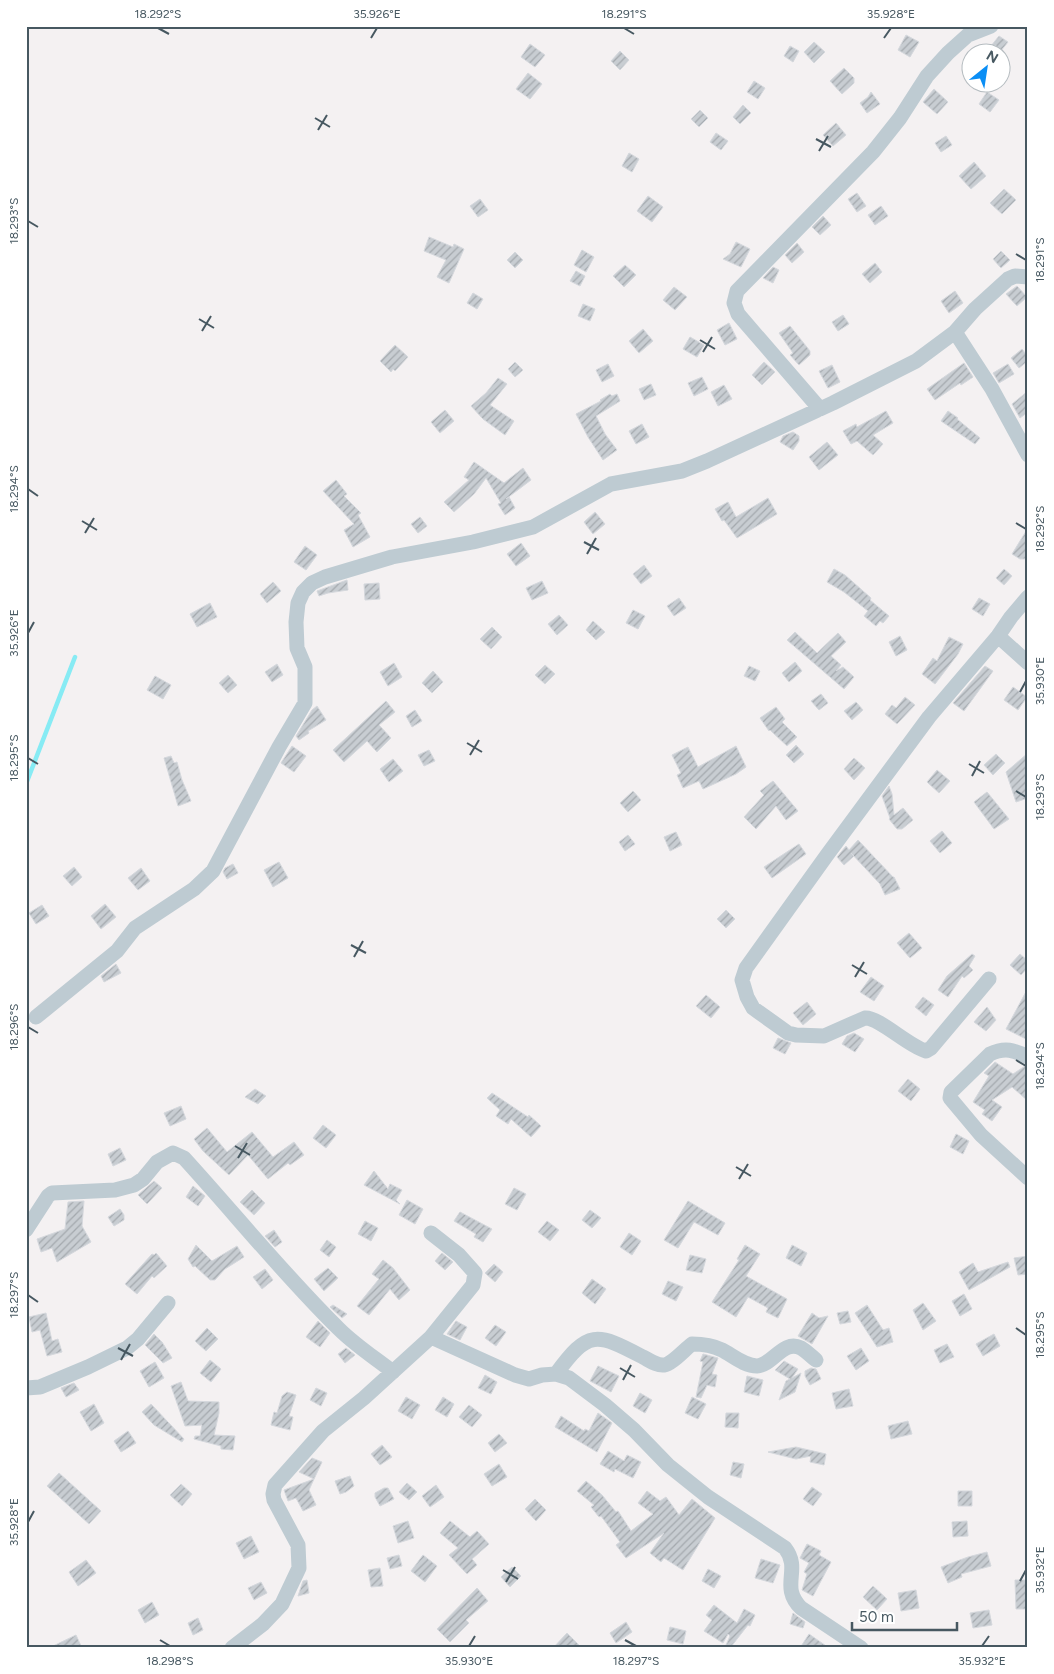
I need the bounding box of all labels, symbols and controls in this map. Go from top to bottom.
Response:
text: 18.292°S [135,7,181,21]
text: 35.926°E [353,7,401,21]
text: 18.291°S [601,7,647,21]
text: 35.928°E [867,7,915,21]
north arrow [962,42,1012,92]
text: N [983,47,1001,67]
text: 18.293°S [7,198,21,244]
text: 18.291°S [1033,237,1047,283]
text: 18.294°S [7,465,21,513]
text: 18.292°S [1033,506,1047,552]
text: 35.926°E [7,609,21,657]
text: 35.930°E [1033,657,1047,705]
text: 18.295°S [7,734,21,782]
text: 18.293°S [1033,774,1047,820]
text: 18.296°S [7,1004,21,1050]
text: 18.294°S [1033,1042,1047,1090]
text: 18.297°S [7,1272,21,1318]
text: 18.295°S [1033,1311,1047,1359]
text: 35.928°E [7,1498,21,1546]
text: 35.932°E [1033,1546,1047,1594]
scale bar [852,1599,956,1631]
text: 50 m [859,1608,894,1626]
text: 18.298°S [146,1654,194,1668]
text: 35.930°E [445,1654,493,1668]
text: 18.297°S [613,1654,659,1668]
text: 35.932°E [958,1654,1006,1668]

